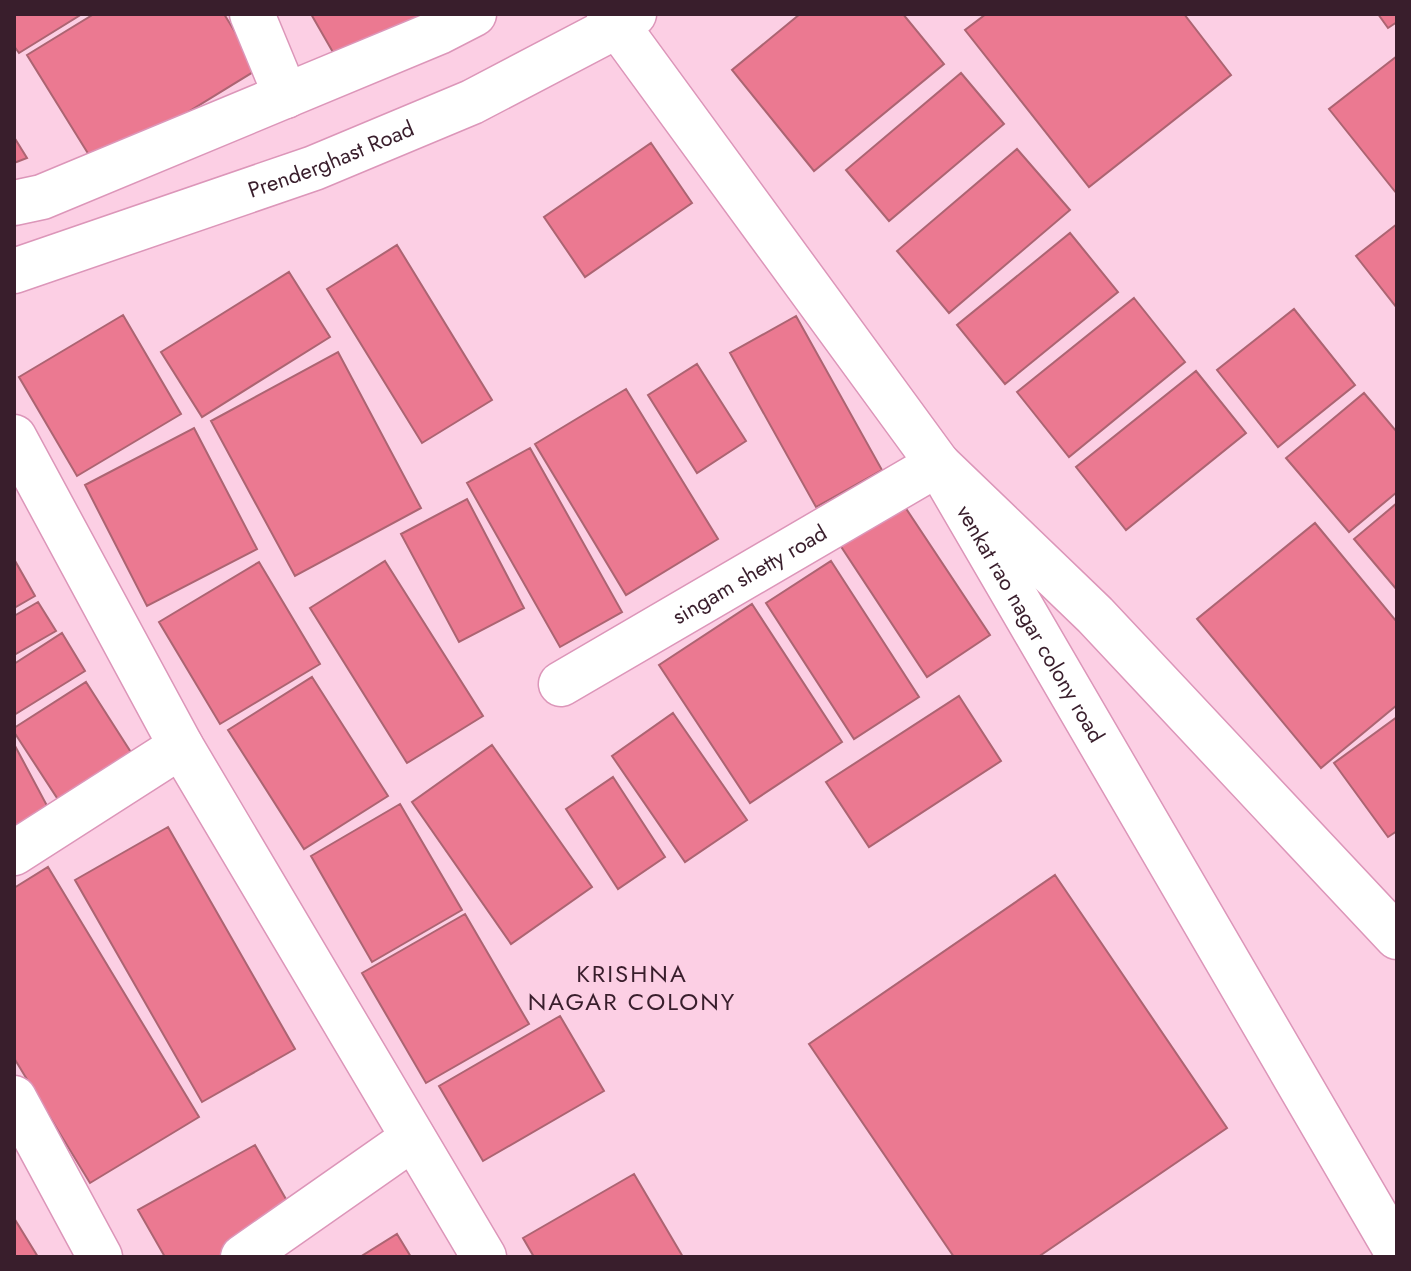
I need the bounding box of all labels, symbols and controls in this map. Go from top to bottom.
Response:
street label: Prenderghast Road [243,112,419,206]
street label: venkat rao nagar colony road [949,499,1113,748]
street label: singam shetty road [666,516,833,632]
district label: KRISHNA NAGAR COLONY [528,956,736,1019]

